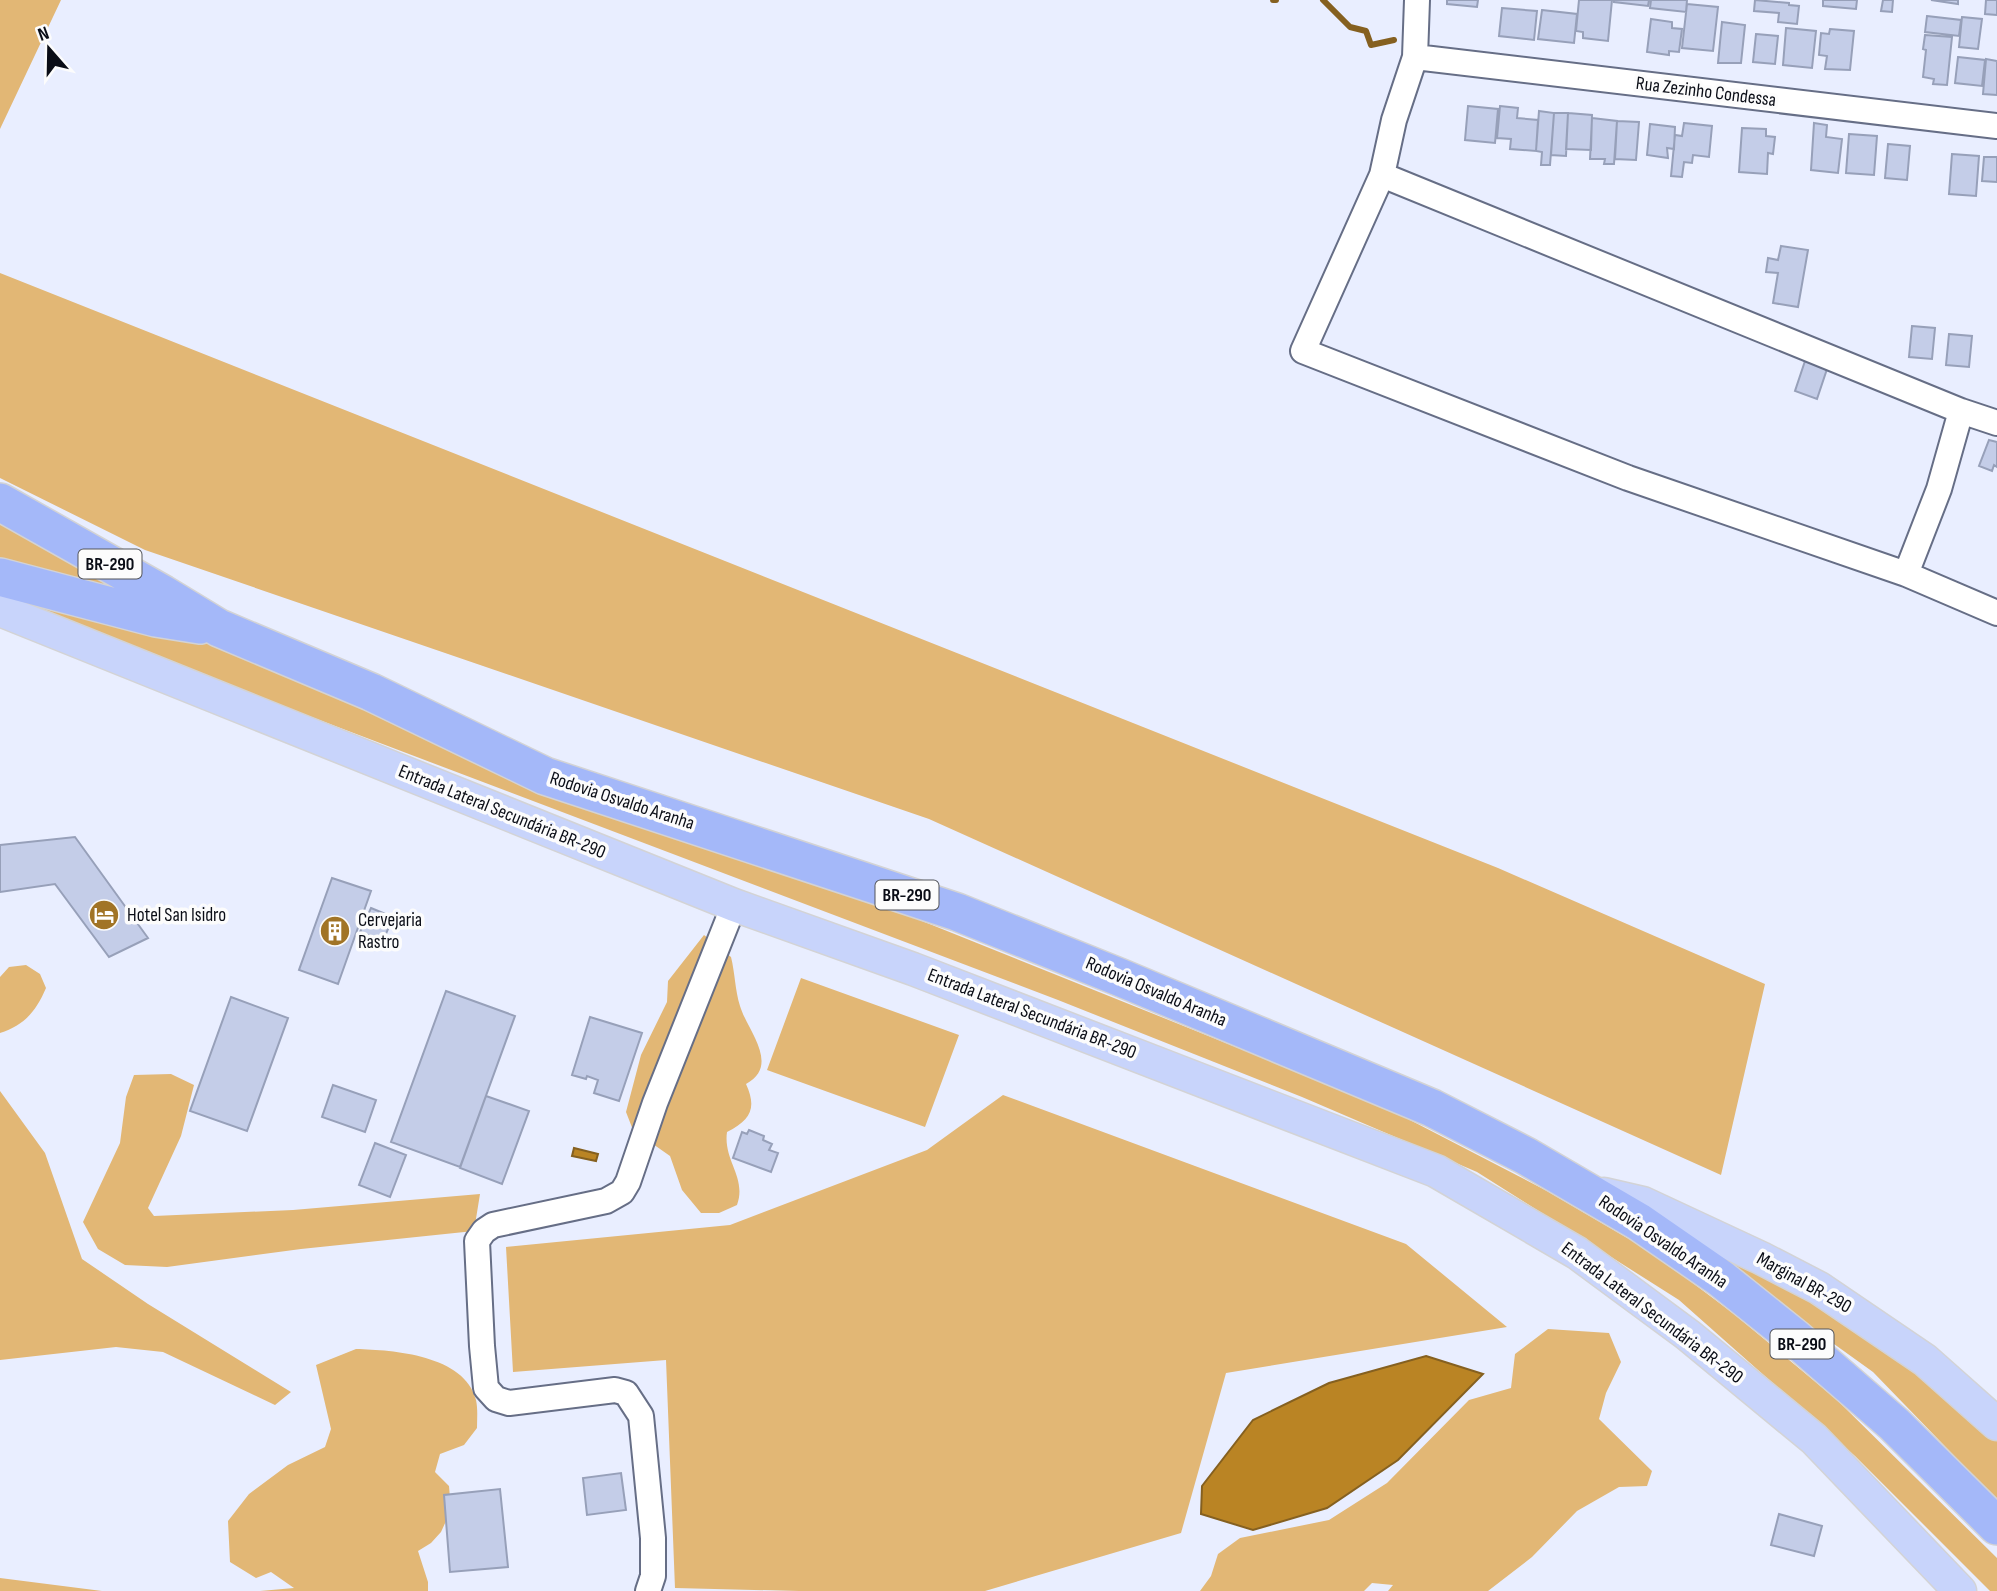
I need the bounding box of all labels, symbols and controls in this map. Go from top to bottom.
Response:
north arrow [14,14,84,84]
text: N [35,22,52,47]
street label: Rua Zezinho Condessa [1635,72,1777,112]
road number: BR-290 [78,550,142,578]
street label: Entrada Lateral Secundária BR-290 [395,760,609,864]
street label: Rodovia Osvaldo Aranha [547,767,697,835]
road number: BR-290 [876,880,939,910]
hotel icon: Hotel San Isidro [87,898,121,932]
place label: Hotel San Isidro [127,904,226,927]
place label: Cervejaria Rastro [358,909,422,954]
building icon: Cervejaria Rastro [318,914,352,948]
street label: Rodovia Osvaldo Aranha [1082,952,1230,1032]
street label: Entrada Lateral Secundária BR-290 [924,964,1140,1064]
street label: Rodovia Osvaldo Aranha [1594,1190,1732,1294]
street label: Entrada Lateral Secundária BR-290 [1557,1237,1747,1389]
street label: Marginal BR-290 [1752,1247,1856,1319]
road number: BR-290 [1770,1330,1834,1358]

